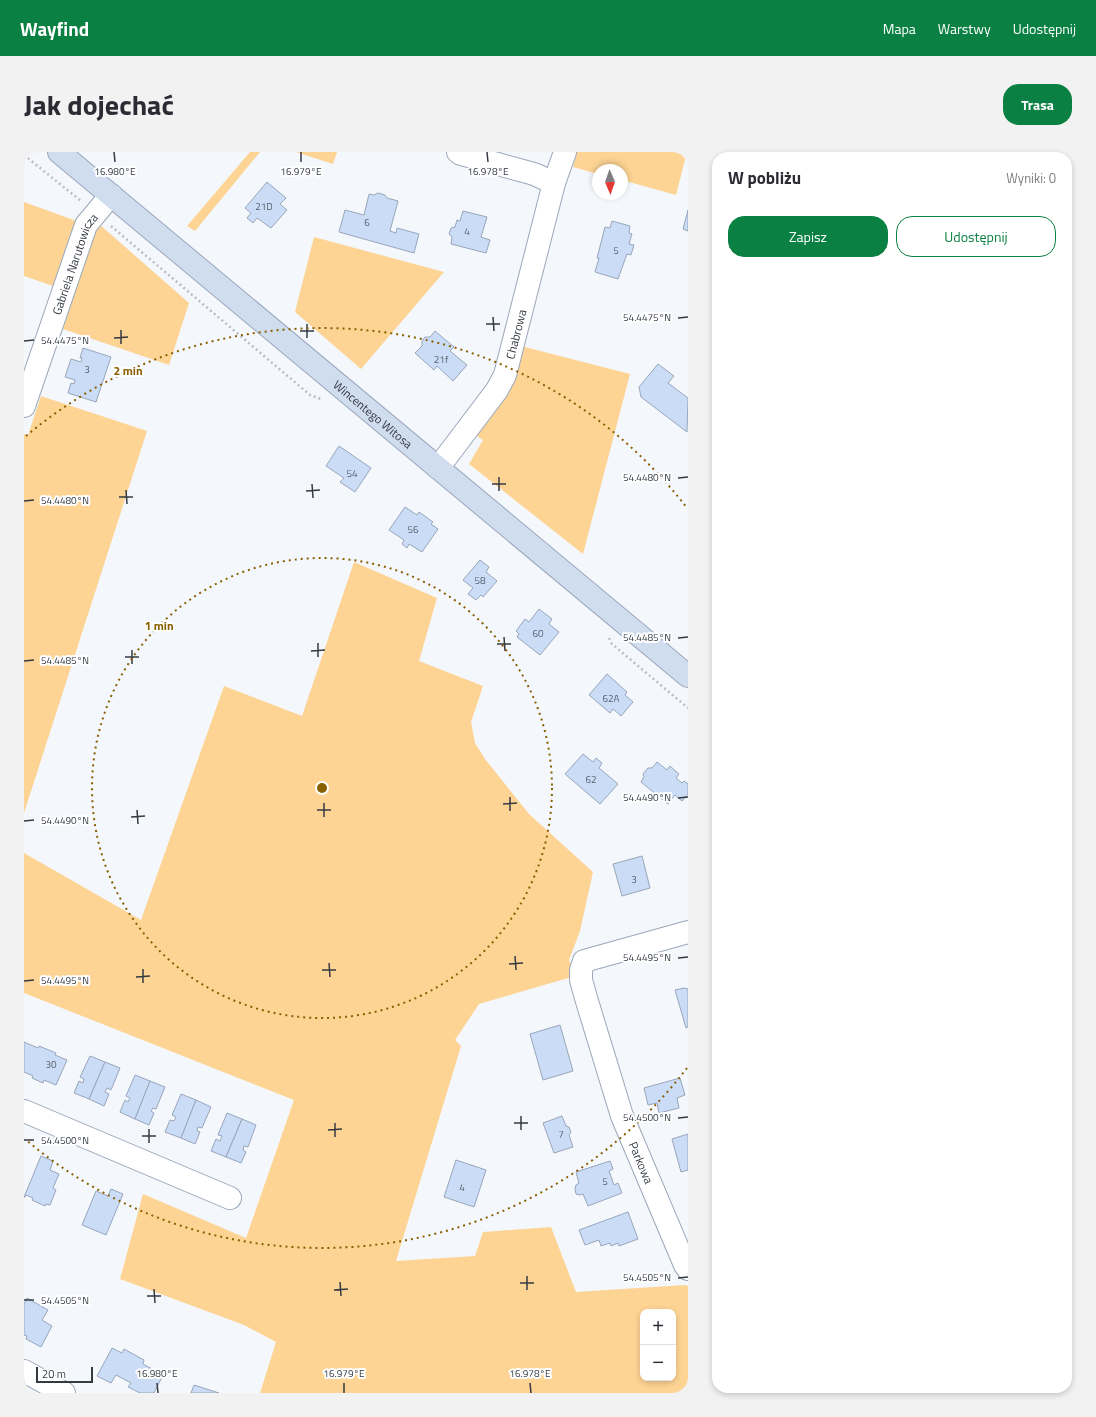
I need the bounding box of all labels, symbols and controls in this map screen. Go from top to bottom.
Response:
text: Wayfind [20,14,89,43]
text: Mapa [883,18,916,39]
text: Warstwy [938,18,991,39]
text: Udostępnij [1013,18,1076,39]
text: Jak dojechać [24,83,174,126]
button: Trasa [1003,84,1072,125]
text: 16.980°E [94,164,136,179]
text: 16.979°E [280,164,322,179]
text: 16.978°E [467,164,509,179]
north arrow [592,164,628,200]
text: W pobliżu [728,165,801,191]
text: Wyniki: 0 [1006,168,1056,188]
house number: 21D [255,199,273,214]
street label: Gabriela Narutowicza [46,209,102,317]
house number: 6 [364,215,370,230]
button: Zapisz [728,216,888,257]
button: Udostępnij [896,216,1056,257]
house number: 4 [464,224,470,239]
house number: 5 [613,243,619,258]
street label: Chabrowa [500,307,531,361]
text: 54.4475°N [623,310,671,325]
text: 54.4475°N [41,333,89,348]
house number: 21f [434,352,449,367]
text: 2 min [113,361,143,380]
house number: 3 [84,362,90,377]
street label: Wincentego Witosa [329,375,417,453]
house number: 54 [346,466,358,481]
text: 54.4480°N [623,470,671,485]
text: 54.4480°N [41,493,89,508]
house number: 56 [407,522,419,537]
house number: 58 [474,573,486,588]
text: 1 min [144,616,174,635]
house number: 60 [532,626,544,641]
text: 54.4485°N [623,630,671,645]
text: 54.4485°N [41,653,89,668]
house number: 62A [602,691,620,706]
house number: 62 [585,772,597,787]
centre of rings [315,781,329,795]
text: 54.4490°N [623,790,671,805]
text: 54.4490°N [41,813,89,828]
house number: 3 [631,872,637,887]
text: 54.4495°N [623,950,671,965]
text: 54.4495°N [41,973,89,988]
house number: 30 [45,1057,57,1072]
text: 54.4500°N [623,1110,671,1125]
house number: 7 [558,1127,564,1142]
text: 54.4500°N [41,1133,89,1148]
street label: Parkowa [624,1138,659,1187]
house number: 5 [602,1174,608,1189]
house number: 4 [459,1180,465,1195]
text: 54.4505°N [623,1270,671,1285]
text: 54.4505°N [41,1293,89,1308]
map controls [640,1309,676,1381]
button: + [640,1309,676,1345]
button: − [640,1345,676,1381]
scale bar [36,1365,93,1384]
text: 20 m [42,1366,66,1382]
text: 16.980°E [136,1366,178,1381]
text: 16.979°E [323,1366,365,1381]
text: 16.978°E [509,1366,551,1381]

